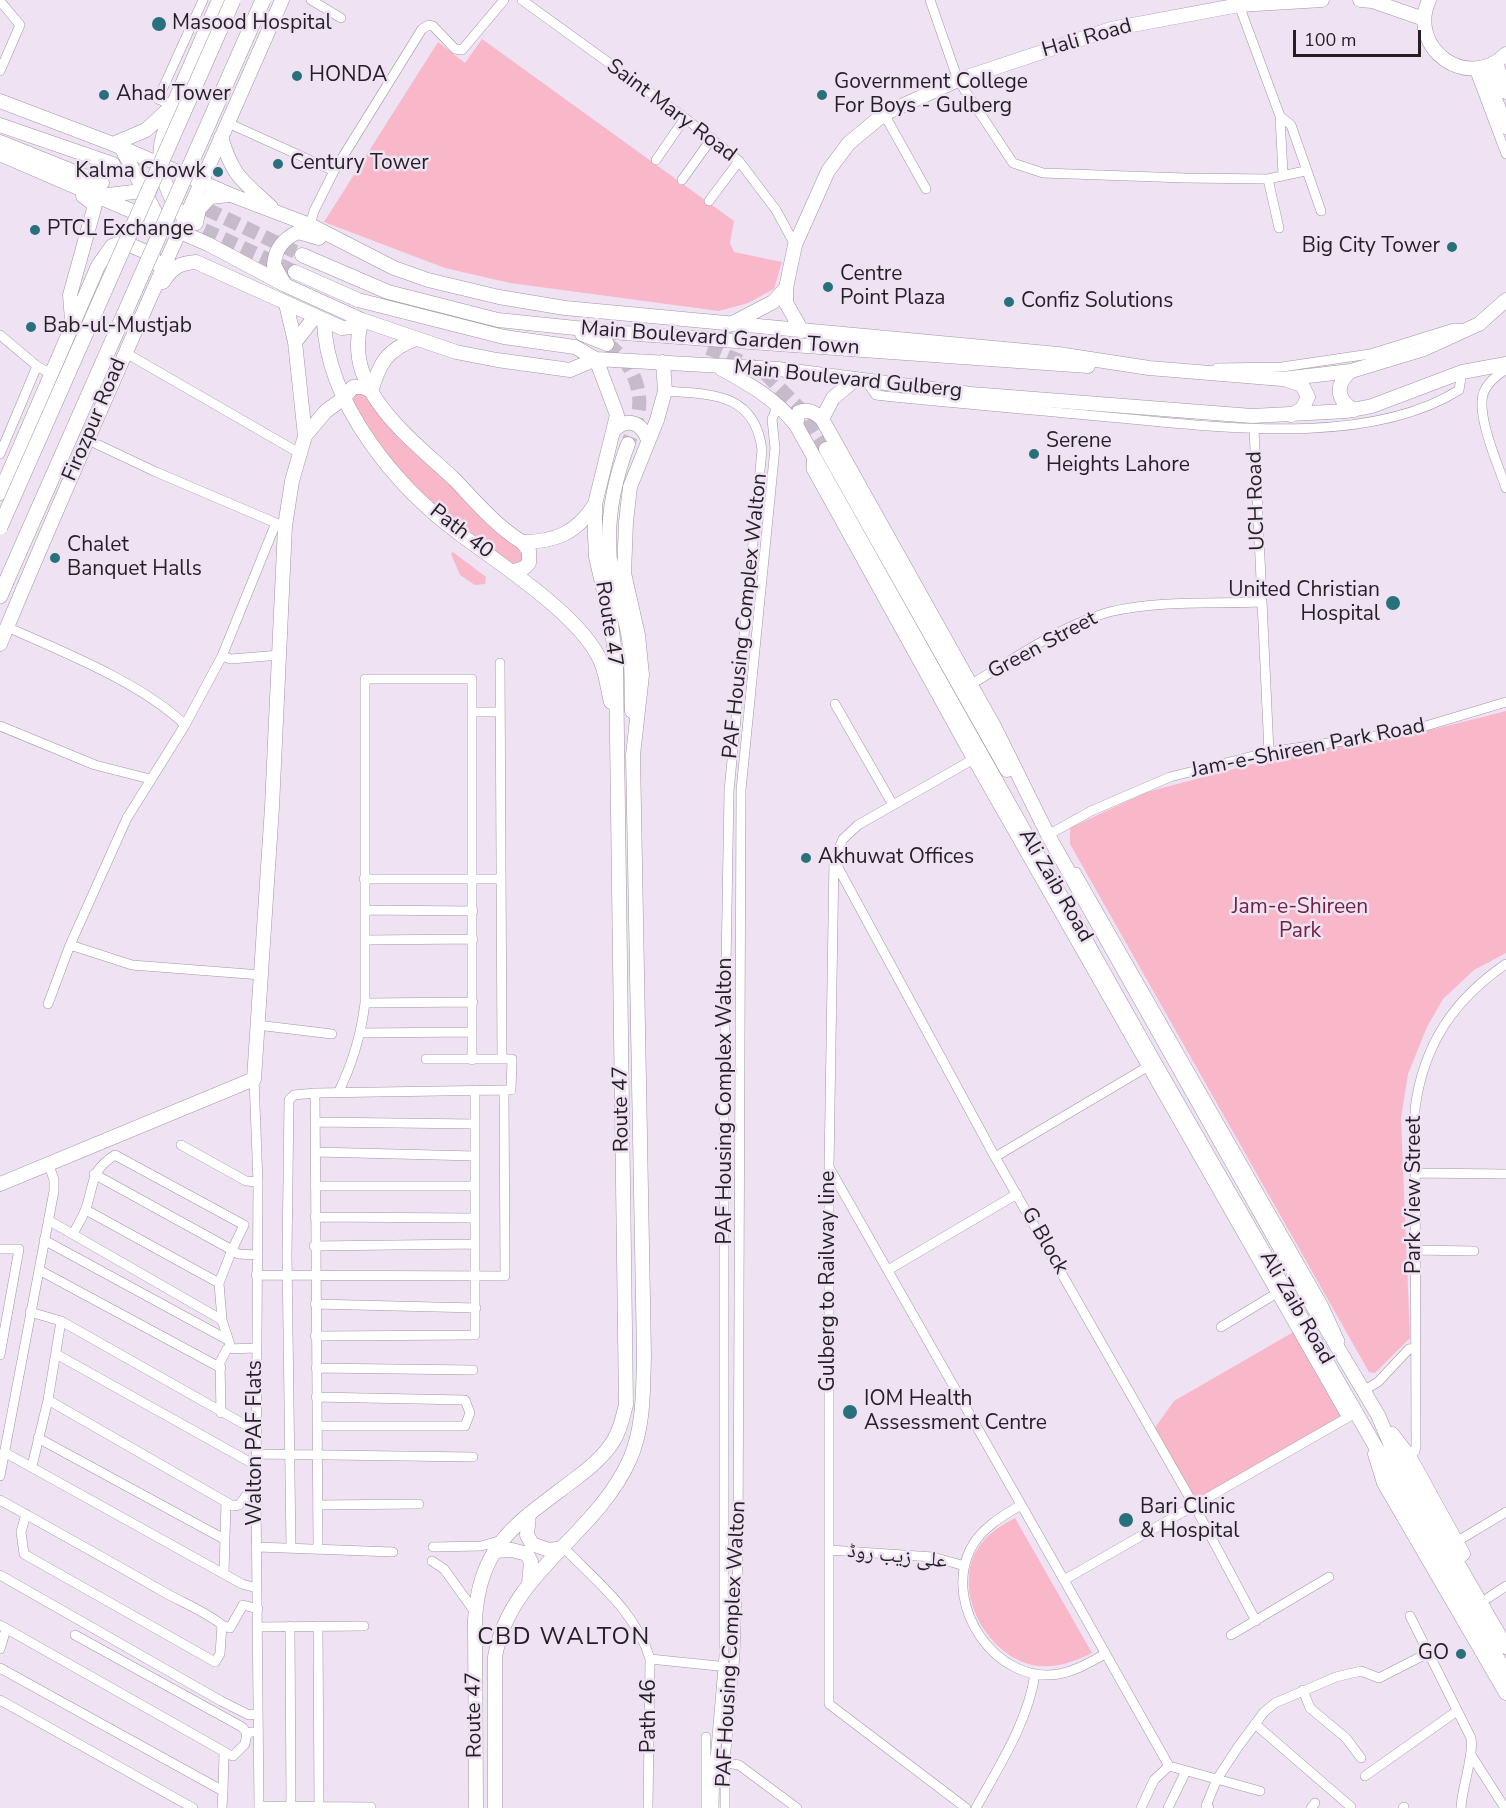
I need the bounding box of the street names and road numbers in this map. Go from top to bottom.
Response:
street label: Hali Road [1039,14,1135,64]
street label: Saint Mary Road [601,54,741,168]
street label: Main Boulevard Garden Town [580,317,860,361]
street label: Firozpur Road [58,355,132,485]
street label: Main Boulevard Gulberg [733,355,963,405]
street label: UCH Road [1243,451,1271,551]
street label: PAF Housing Complex Walton [718,472,774,760]
street label: Path 40 [424,499,498,565]
street label: Route 47 [589,579,627,669]
street label: Green Street [984,607,1102,685]
street label: Jam-e-Shireen Park Road [1189,714,1427,784]
street label: Ali Zaib Road [1012,825,1098,947]
street label: PAF Housing Complex Walton [713,958,739,1244]
street label: Route 47 [609,1066,635,1152]
street label: Park View Street [1402,1116,1428,1274]
street label: Gulberg to Railway line [816,1171,842,1391]
street label: G Block [1015,1203,1073,1279]
street label: Ali Zaib Road [1253,1247,1339,1369]
street label: Walton PAF Flats [243,1360,269,1526]
street label: PAF Housing Complex Walton [712,1500,752,1788]
street label: علی زیب روڈ [846,1539,948,1575]
street label: Route 47 [462,1672,488,1758]
street label: Path 46 [637,1679,663,1753]

